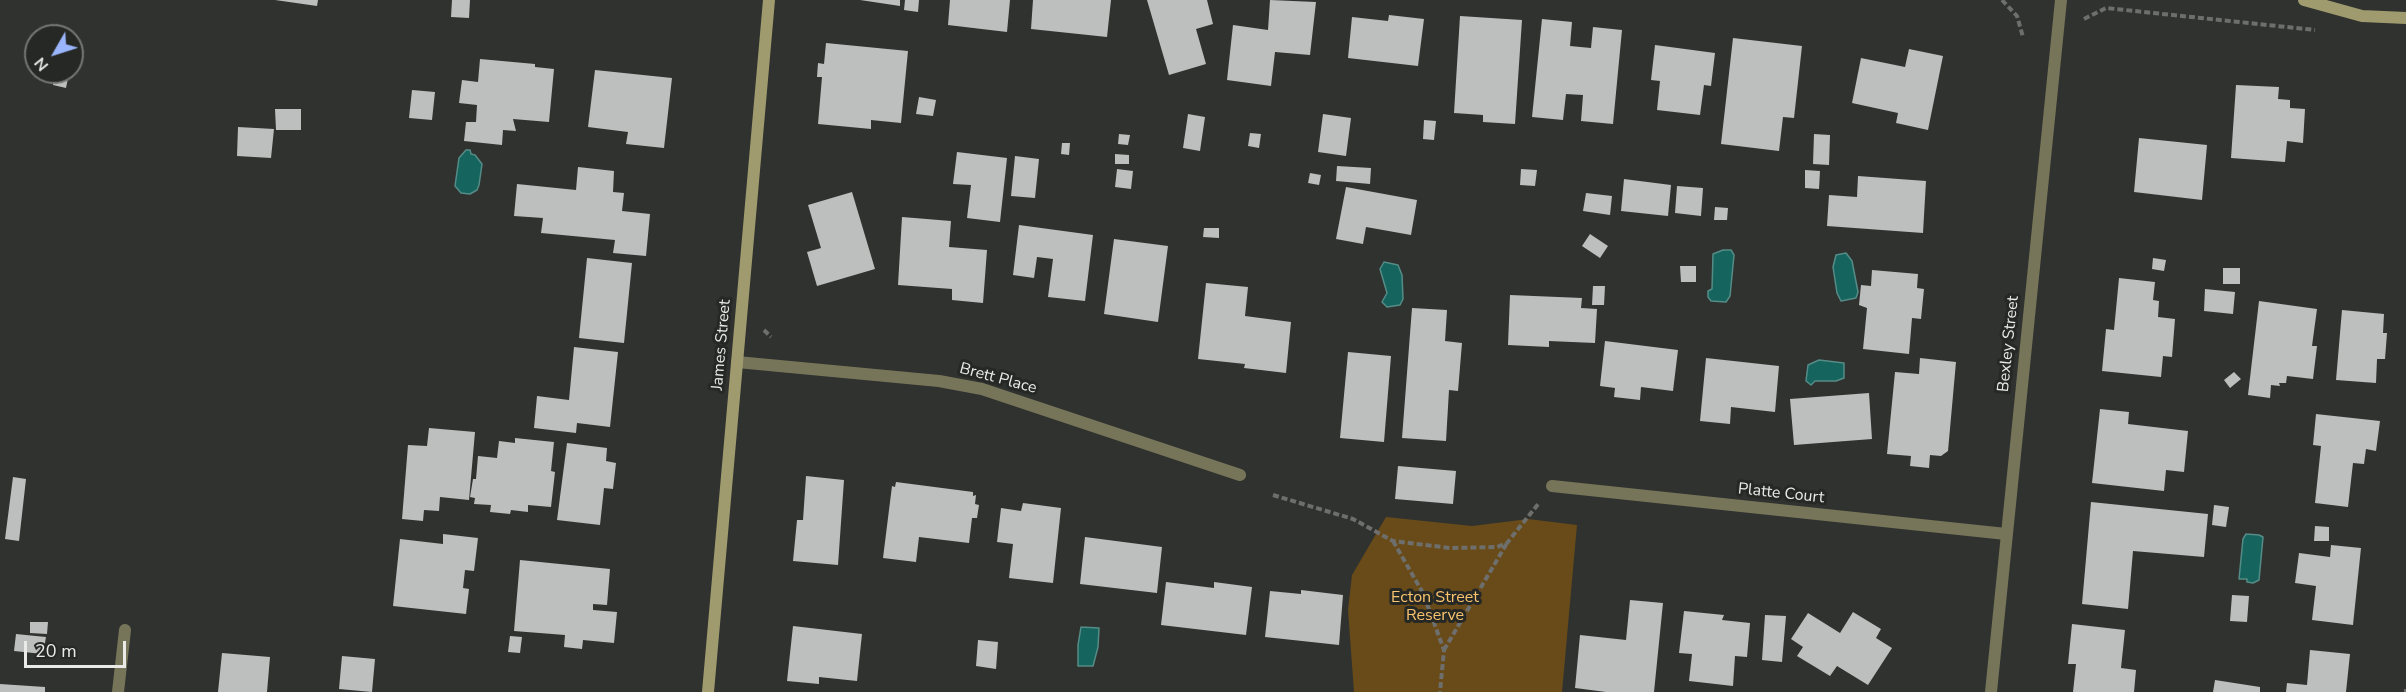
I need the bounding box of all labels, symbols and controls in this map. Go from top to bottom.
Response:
north arrow [24,24,84,84]
text: N [29,52,54,76]
street label: Bexley Street [1994,295,2024,393]
street label: James Street [708,299,736,391]
street label: Brett Place [957,359,1039,399]
street label: Platte Court [1737,480,1825,508]
park label: Ecton Street Reserve [1391,588,1479,626]
scale bar [27,629,129,667]
text: 20 m [35,639,77,663]

